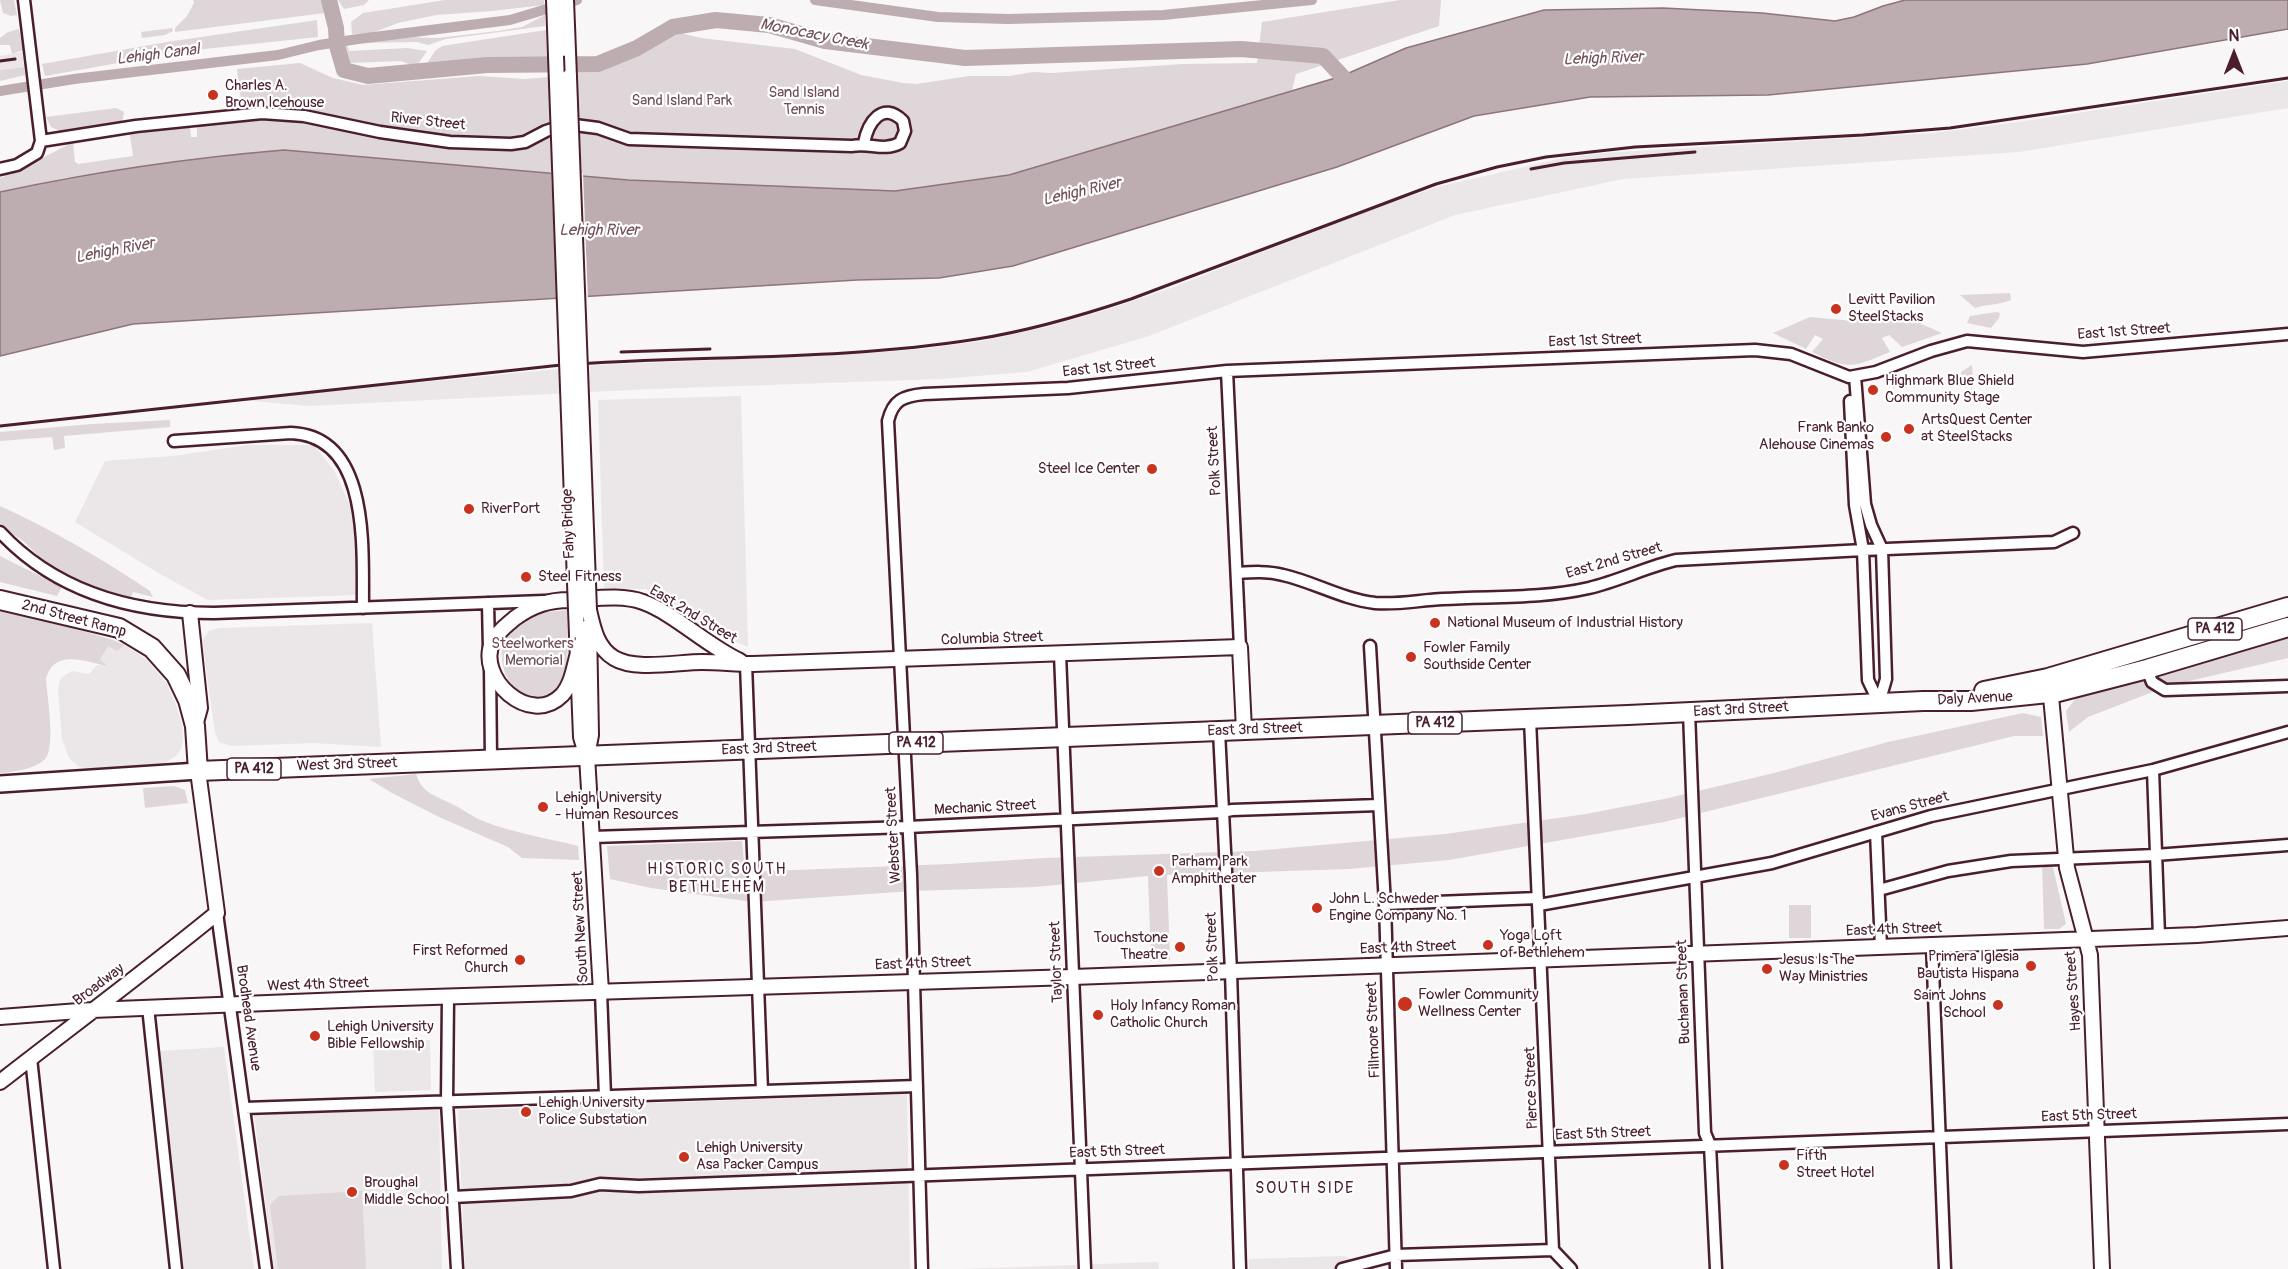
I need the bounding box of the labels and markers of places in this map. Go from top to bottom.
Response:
place label: Charles A. Brown Icehouse [225,77,324,112]
marker: Charles A. Brown Icehouse [206,88,220,102]
place label: Levitt Pavilion SteelStacks [1848,291,1935,326]
marker: Levitt Pavilion SteelStacks [1829,302,1843,316]
place label: Highmark Blue Shield Community Stage [1885,372,2014,407]
marker: Highmark Blue Shield Community Stage [1866,383,1880,397]
place label: ArtsQuest Center at SteelStacks [1921,411,2032,446]
place label: Frank Banko Alehouse Cinemas [1759,419,1874,454]
marker: ArtsQuest Center at SteelStacks [1902,422,1916,436]
marker: Frank Banko Alehouse Cinemas [1879,430,1893,444]
place label: Steel Ice Center [1038,460,1140,478]
marker: Steel Ice Center [1145,462,1159,476]
place label: RiverPort [481,500,540,518]
marker: RiverPort [462,502,476,516]
place label: Steel Fitness [538,568,621,586]
marker: Steel Fitness [519,570,533,584]
place label: National Museum of Industrial History [1447,614,1683,632]
marker: National Museum of Industrial History [1428,616,1442,630]
place label: Fowler Family Southside Center [1423,639,1531,674]
marker: Fowler Family Southside Center [1404,650,1418,664]
place label: Lehigh University - Human Resources [555,789,678,824]
marker: Lehigh University - Human Resources [536,800,550,814]
place label: Parham Park Amphitheater [1171,853,1256,888]
marker: Parham Park Amphitheater [1152,864,1166,878]
place label: John L. Schweder Engine Company No. 1 [1329,890,1467,925]
marker: John L. Schweder Engine Company No. 1 [1310,901,1324,915]
place label: Yoga Loft of Bethlehem [1500,927,1585,962]
place label: Touchstone Theatre [1094,929,1168,964]
marker: Yoga Loft of Bethlehem [1481,938,1495,952]
marker: Touchstone Theatre [1173,940,1187,954]
place label: First Reformed Church [412,942,508,977]
place label: Primera Iglesia Bautista Hispana [1917,948,2019,983]
place label: Jesus Is The Way Ministries [1779,951,1868,986]
marker: First Reformed Church [513,953,527,967]
marker: Primera Iglesia Bautista Hispana [2024,959,2038,973]
marker: Jesus Is The Way Ministries [1760,962,1774,976]
place label: Fowler Community Wellness Center [1418,986,1539,1021]
place label: Saint Johns School [1913,987,1986,1022]
marker: Fowler Community Wellness Center [1396,995,1414,1013]
place label: Holy Infancy Roman Catholic Church [1110,997,1236,1032]
marker: Saint Johns School [1991,998,2005,1012]
marker: Holy Infancy Roman Catholic Church [1091,1008,1105,1022]
place label: Lehigh University Bible Fellowship [327,1018,434,1053]
marker: Lehigh University Bible Fellowship [308,1029,322,1043]
place label: Lehigh University Police Substation [538,1094,647,1129]
marker: Lehigh University Police Substation [519,1105,533,1119]
place label: Lehigh University Asa Packer Campus [696,1139,818,1174]
place label: Fifth Street Hotel [1796,1147,1874,1182]
marker: Lehigh University Asa Packer Campus [677,1150,691,1164]
marker: Fifth Street Hotel [1777,1158,1791,1172]
place label: Broughal Middle School [364,1174,449,1209]
marker: Broughal Middle School [345,1185,359,1199]

